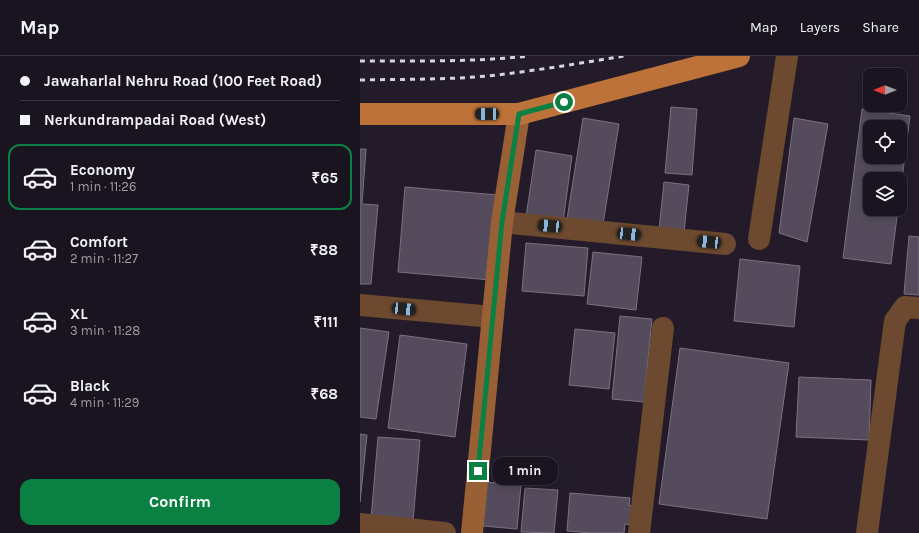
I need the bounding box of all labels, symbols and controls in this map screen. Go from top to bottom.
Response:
text: Map [20,17,59,39]
text: Map [750,19,778,36]
text: Layers [800,19,840,36]
text: Share [862,19,899,36]
north arrow [863,68,907,112]
map controls [863,68,907,216]
text: Jawaharlal Nehru Road (100 Feet Road) [44,72,322,90]
route start [555,93,573,111]
car [475,108,499,120]
text: Nerkundrampadai Road (West) [44,111,266,129]
button: locate [863,120,907,164]
icon: car [22,159,58,195]
text: Economy [70,161,135,179]
text: ₹65 [312,169,338,187]
button: layers [863,172,907,216]
text: 1 min · 11:26 [70,179,136,194]
car [538,219,562,233]
car [616,227,642,241]
icon: car [22,231,58,267]
text: Comfort [70,233,128,251]
car [696,235,722,249]
text: ₹88 [310,241,338,259]
text: 2 min · 11:27 [70,251,138,266]
car [392,302,416,316]
icon: car [22,303,58,339]
text: XL [70,305,88,323]
text: ₹111 [313,313,338,331]
text: 3 min · 11:28 [70,323,140,338]
icon: car [22,375,58,411]
text: Black [70,377,110,395]
text: ₹68 [311,385,338,403]
text: 4 min · 11:29 [70,395,139,410]
callout: 1 min [492,457,558,485]
route end [469,462,487,480]
text: 1 min [509,463,541,478]
button: Confirm [20,479,340,525]

